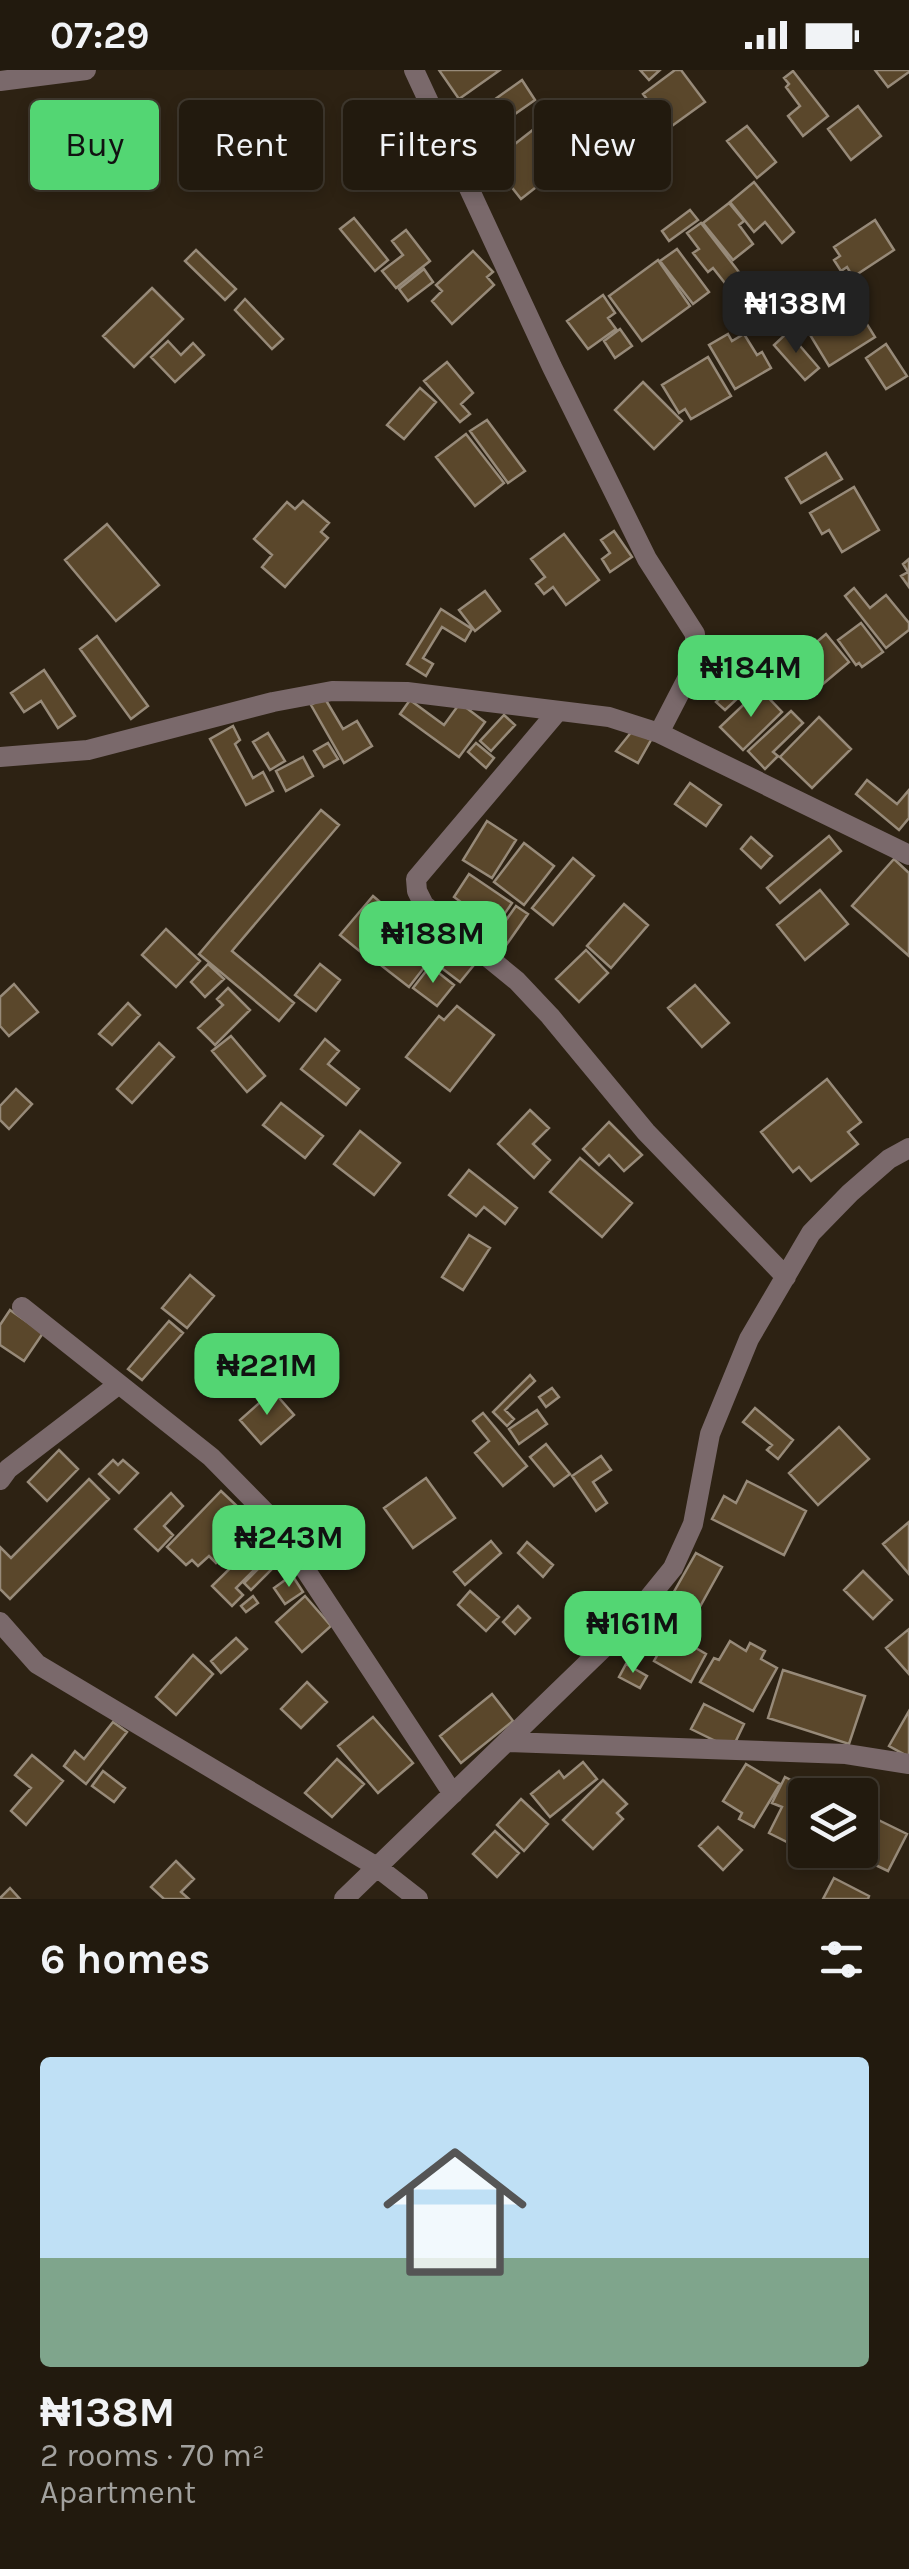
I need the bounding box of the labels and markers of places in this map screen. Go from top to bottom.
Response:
pin: ₦138M [726,271,866,356]
pin: ₦184M [681,635,821,720]
pin: ₦188M [363,901,503,986]
pin: ₦221M [197,1333,337,1418]
pin: ₦243M [219,1505,359,1590]
pin: ₦161M [563,1591,703,1676]

